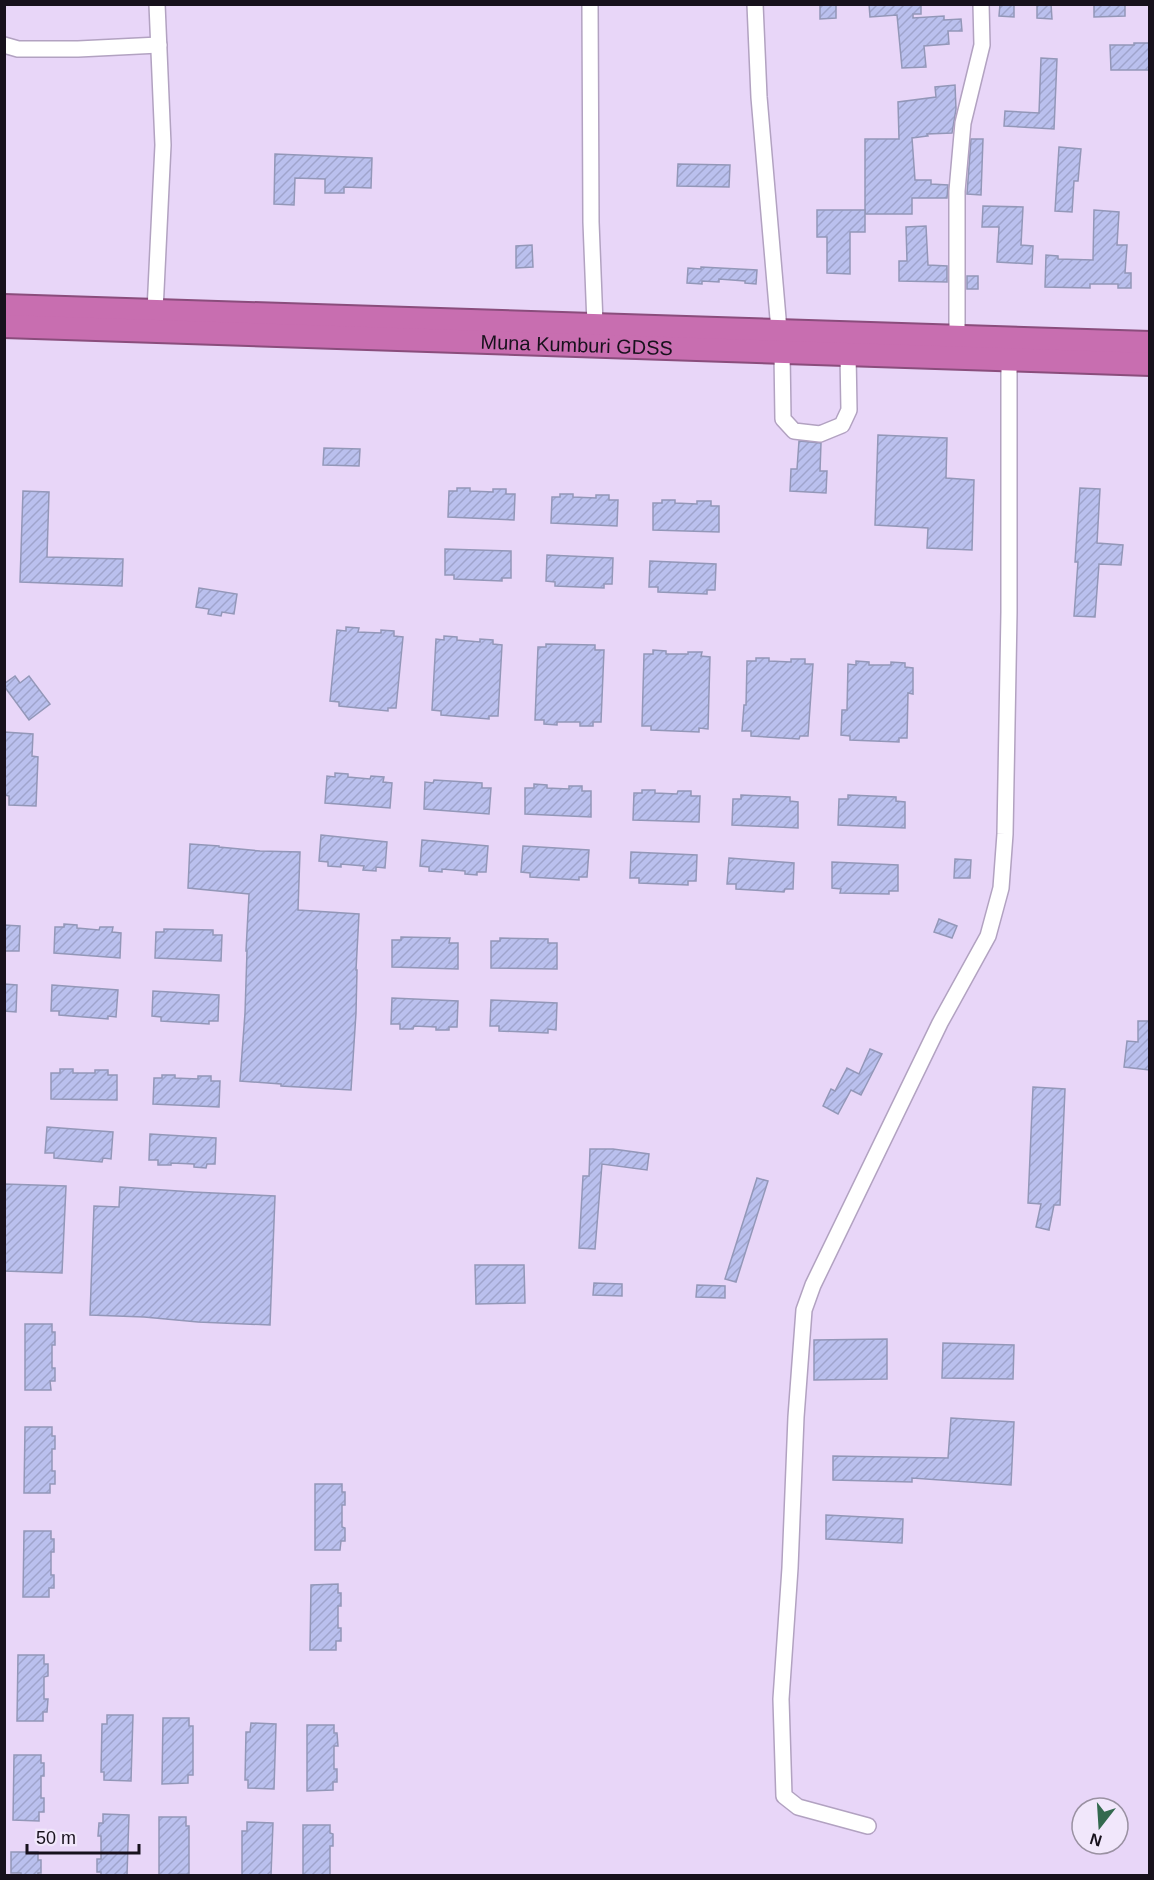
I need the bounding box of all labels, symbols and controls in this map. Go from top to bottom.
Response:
street label: Muna Kumburi GDSS [480,331,673,359]
north arrow [1070,1796,1130,1856]
scale bar [27,1817,140,1855]
text: 50 m [36,1828,76,1848]
text: N [1088,1830,1104,1850]

